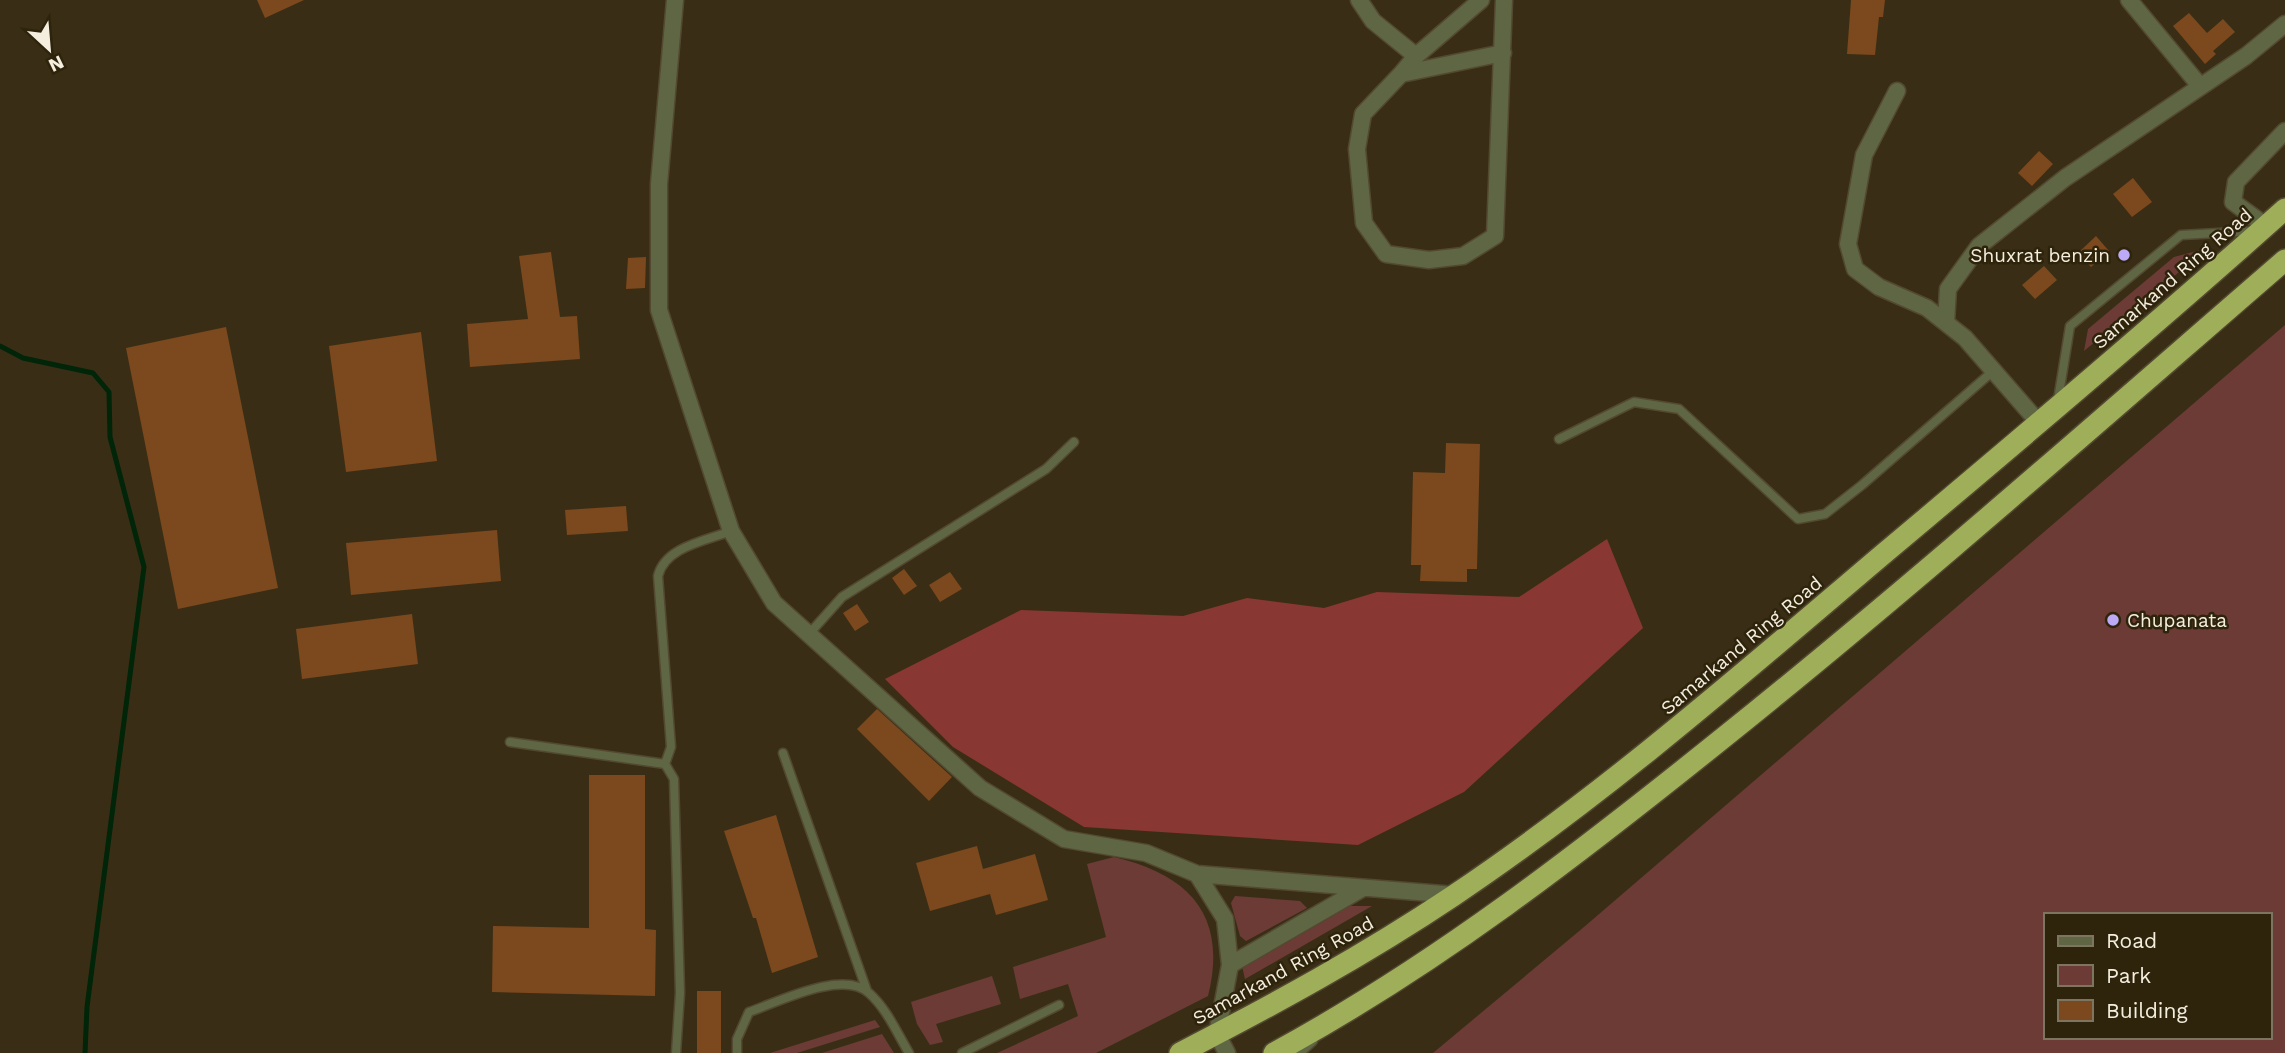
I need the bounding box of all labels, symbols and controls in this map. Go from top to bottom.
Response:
north arrow [14,14,84,84]
text: N [45,50,68,77]
street label: Samarkand Ring Road [2088,203,2257,354]
place label: Shuxrat benzin [1970,244,2110,267]
marker: Shuxrat benzin [2116,247,2132,263]
street label: Samarkand Ring Road [1656,571,1827,719]
place label: Chupanata [2127,609,2227,632]
marker: Chupanata [2105,612,2121,628]
street label: Samarkand Ring Road [1189,911,1378,1030]
legend [2044,913,2271,1039]
text: Road [2106,928,2157,953]
text: Park [2106,963,2151,988]
text: Building [2106,998,2188,1023]

